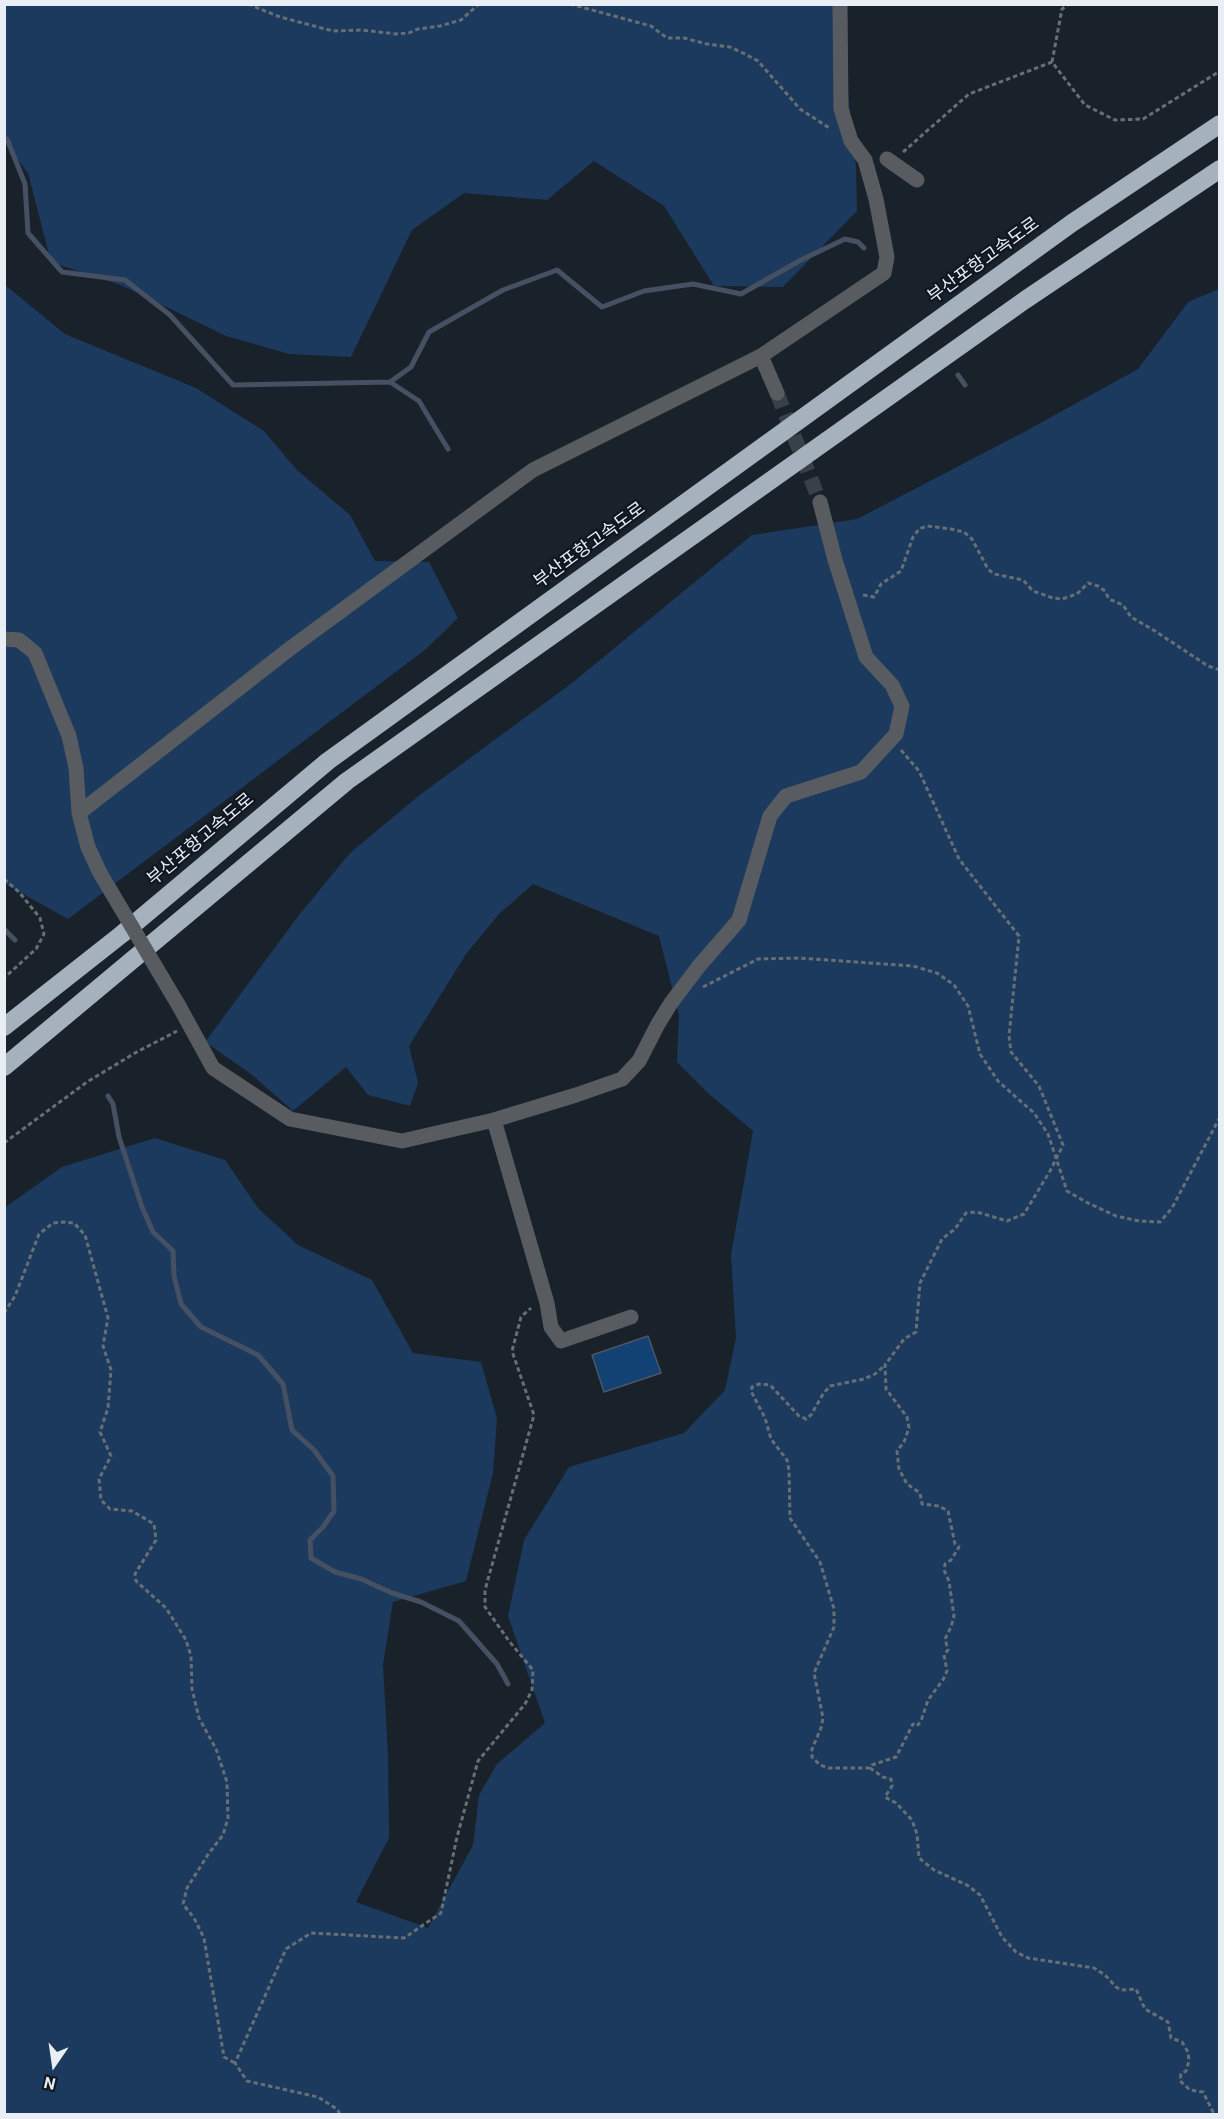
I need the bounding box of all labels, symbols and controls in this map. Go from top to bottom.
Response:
street label: 부산포항고속도로 [924,213,1044,309]
street label: 부산포항고속도로 [530,498,650,594]
street label: 부산포항고속도로 [143,789,259,891]
north arrow [24,2035,84,2095]
text: N [42,2073,57,2094]

